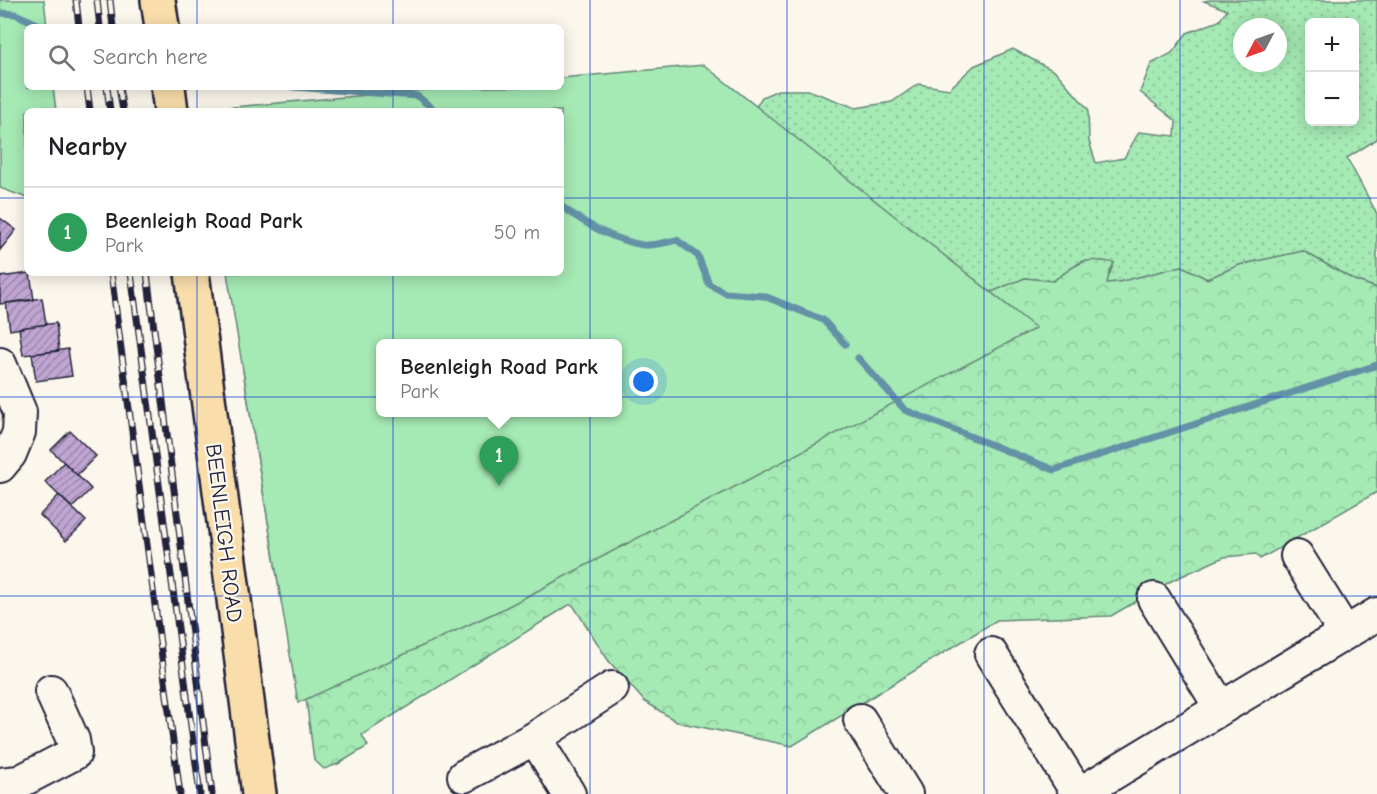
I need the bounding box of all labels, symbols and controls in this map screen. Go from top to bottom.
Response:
north arrow [1233,18,1287,72]
map controls [1305,18,1359,126]
button: + [1305,18,1359,72]
search box [24,24,564,90]
icon: search [45,41,78,74]
text: Search here [93,44,208,70]
button: − [1305,72,1359,126]
text: Nearby [48,132,127,162]
text: Beenleigh Road Park [105,208,302,234]
text: 1 [64,221,71,244]
text: 50 m [494,221,540,244]
text: Park [105,234,143,257]
popup [376,339,622,417]
text: Beenleigh Road Park [400,354,598,380]
your location [629,367,658,396]
text: Park [400,380,439,403]
pin: 1 [480,436,518,486]
street label: BEENLEIGH ROAD [200,442,248,624]

